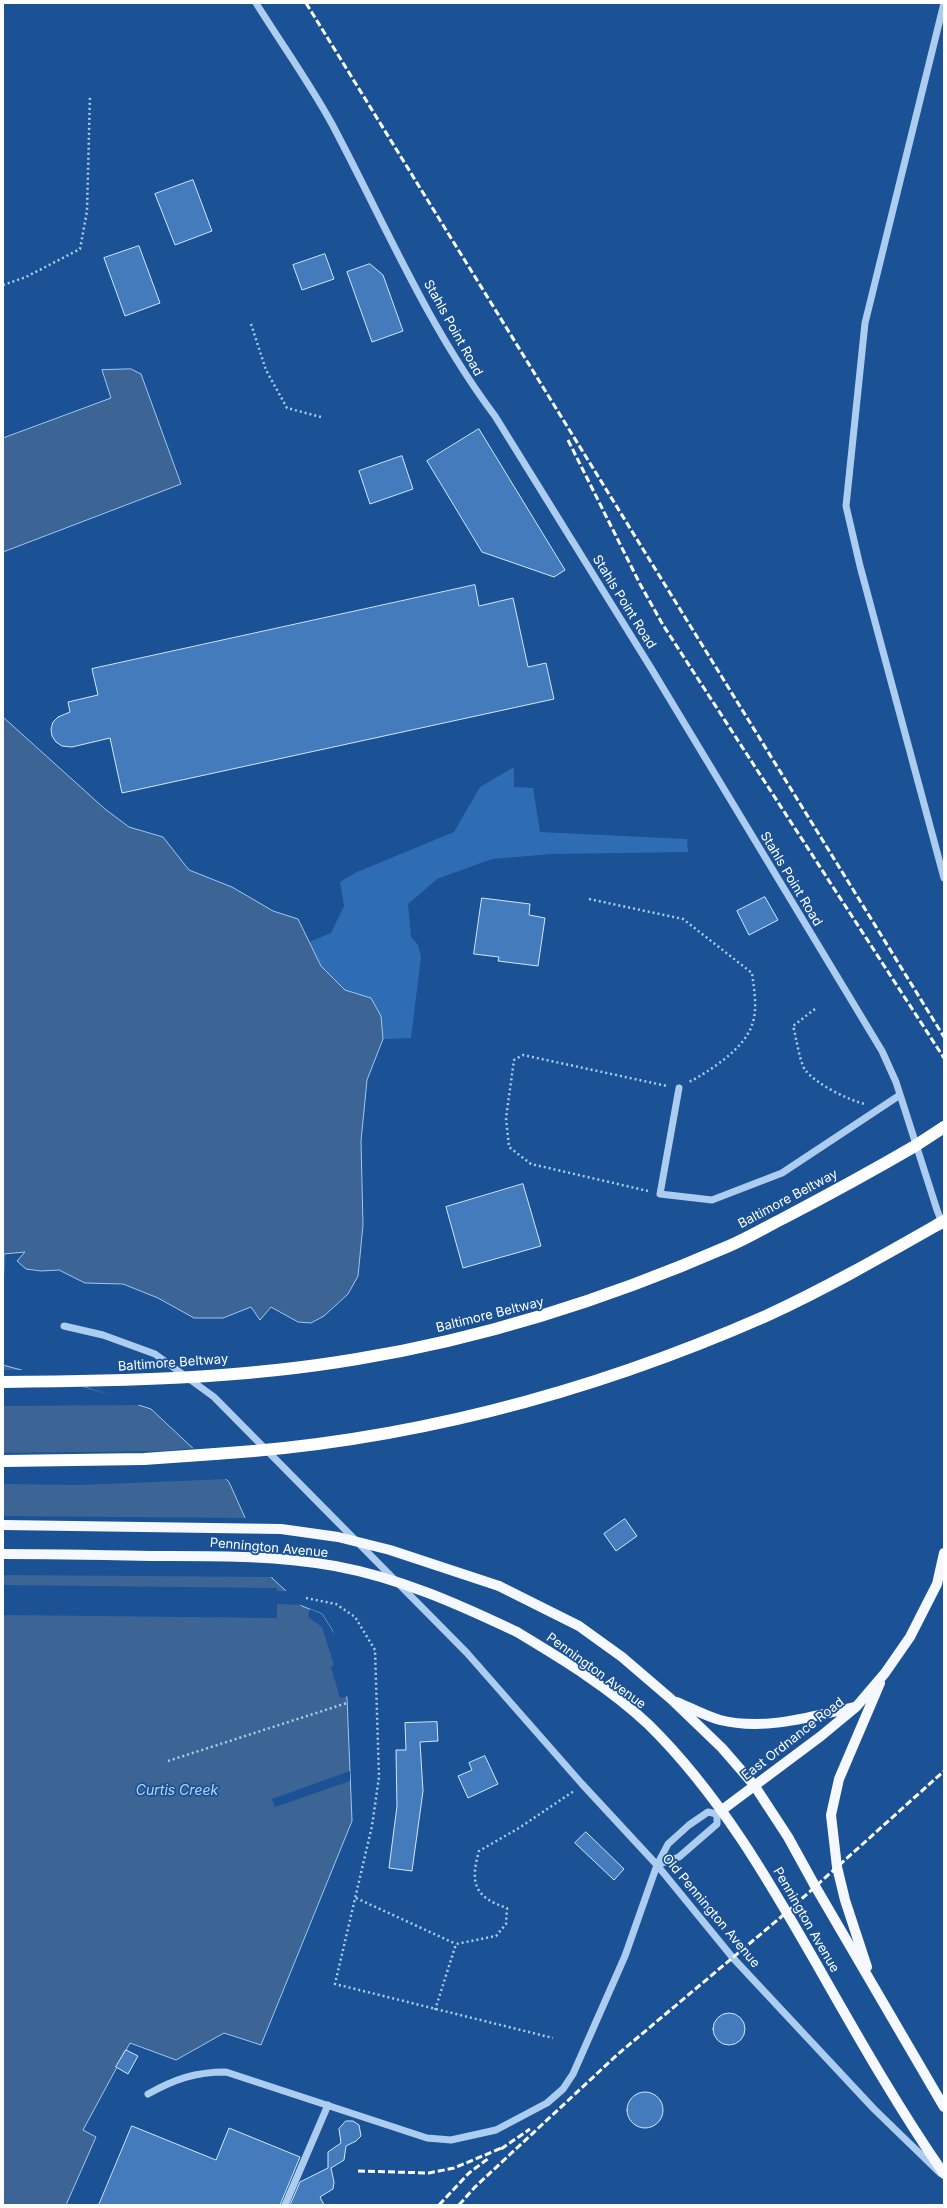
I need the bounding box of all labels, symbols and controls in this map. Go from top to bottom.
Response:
street label: Stahls Point Road [420,277,486,379]
street label: Stahls Point Road [589,552,659,652]
street label: Stahls Point Road [757,829,825,929]
street label: Baltimore Beltway [736,1166,840,1232]
street label: Baltimore Beltway [434,1294,546,1336]
street label: Baltimore Beltway [117,1351,229,1375]
street label: Pennington Avenue [209,1535,329,1561]
street label: Pennington Avenue [543,1630,649,1712]
street label: East Ordnance Road [739,1694,847,1784]
water label: Curtis Creek [136,1783,218,1799]
street label: Old Pennington Avenue [659,1851,763,1971]
street label: Pennington Avenue [770,1865,842,1975]

